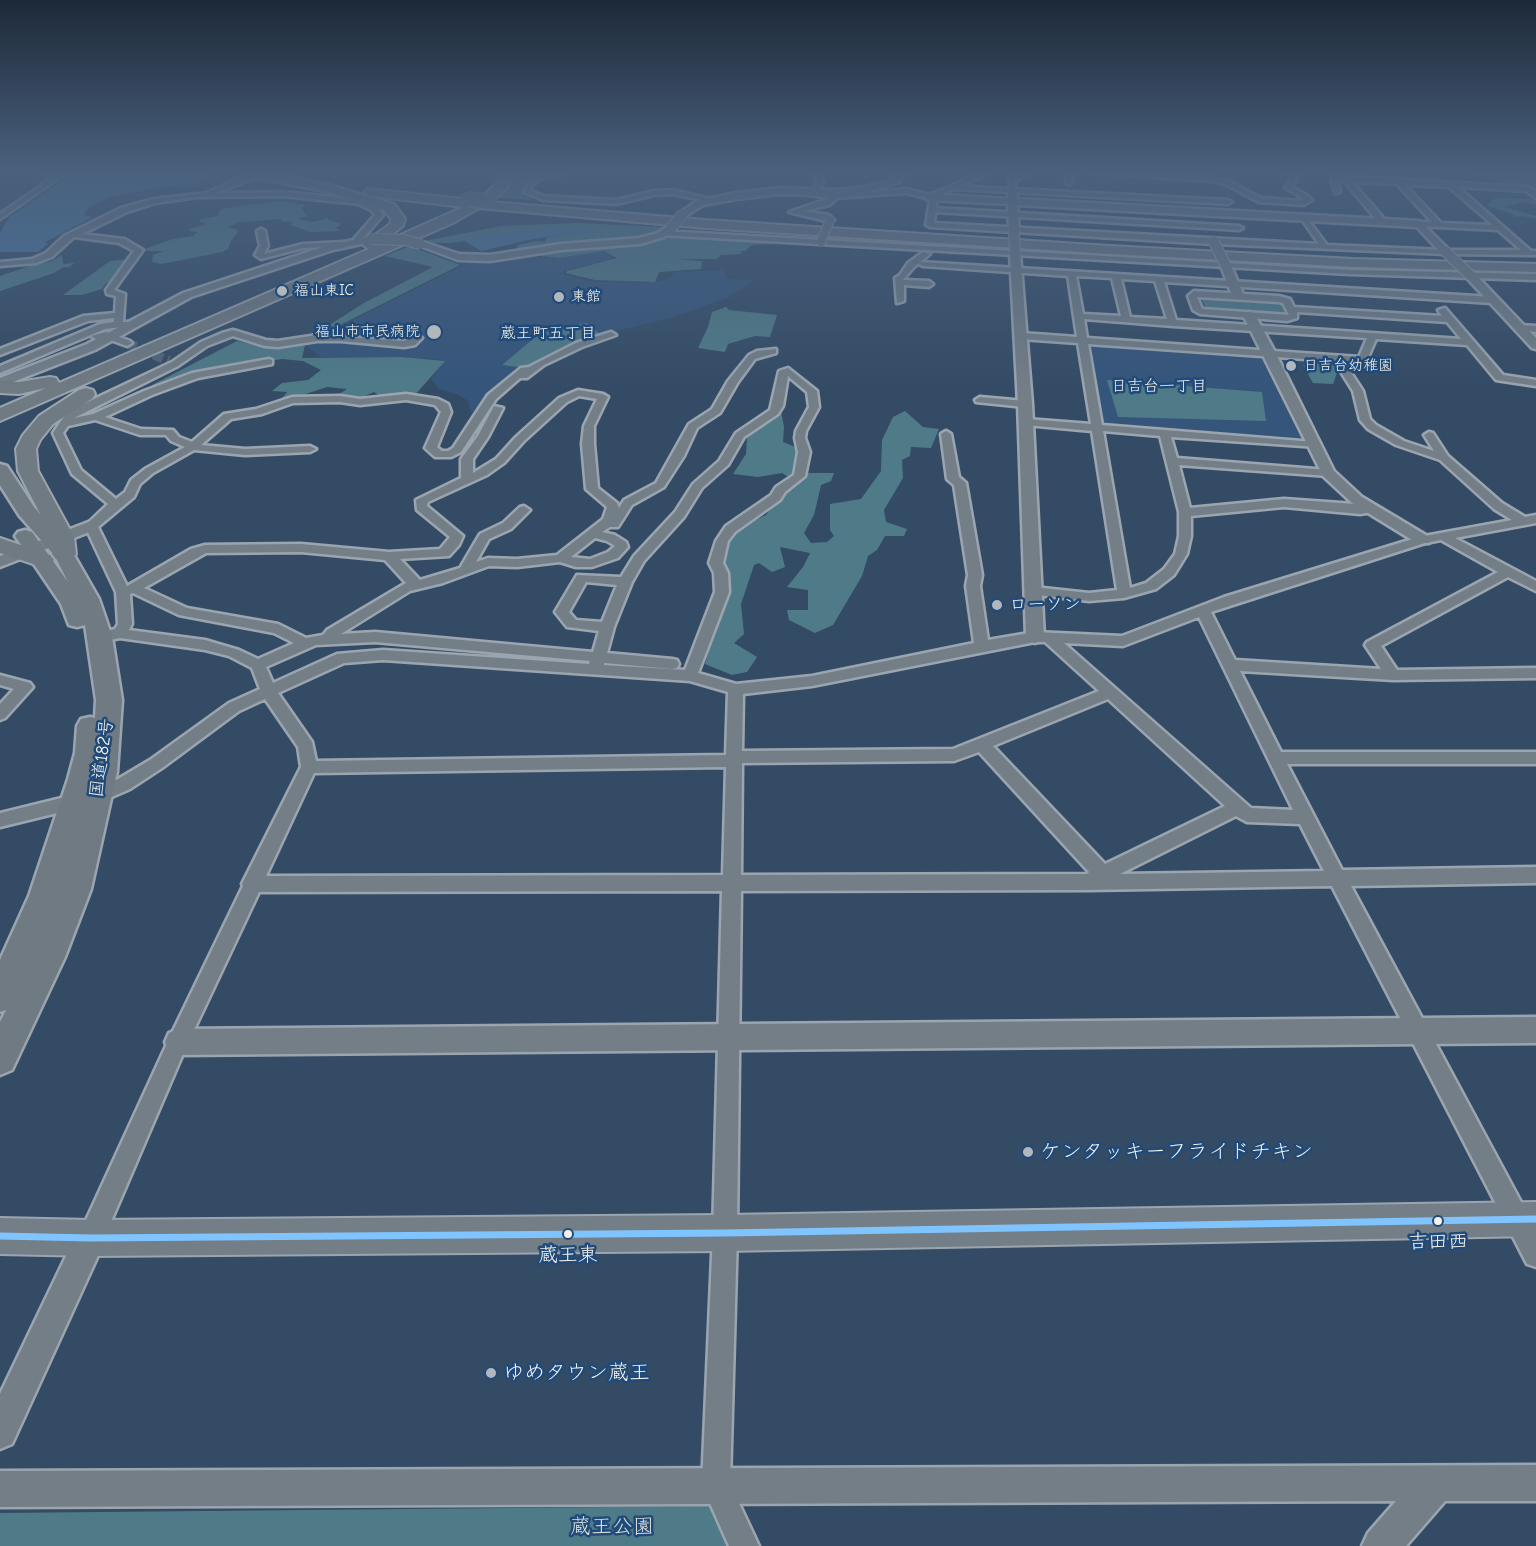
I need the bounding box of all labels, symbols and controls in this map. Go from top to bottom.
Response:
place label: 福山東IC [294,282,354,300]
marker: 福山東IC [275,284,289,298]
place label: 東館 [571,288,601,306]
marker: 東館 [552,290,566,304]
place label: 福山市市民病院 [315,323,420,341]
marker: 福山市市民病院 [425,323,443,341]
district label: 蔵王町五丁目 [500,323,596,343]
place label: 日吉台幼稚園 [1303,357,1393,375]
marker: 日吉台幼稚園 [1284,359,1298,373]
district label: 日吉台一丁目 [1111,376,1207,396]
place label: ローソン [1009,594,1081,616]
marker: ローソン [990,598,1004,612]
street label: 国道182号 [86,717,118,799]
place label: ケンタッキーフライドチキン [1040,1139,1313,1165]
marker: ケンタッキーフライドチキン [1021,1145,1035,1159]
marker: 吉田西 [1432,1215,1444,1227]
marker: 蔵王東 [562,1228,574,1240]
place label: 吉田西 [1408,1230,1468,1254]
place label: 蔵王東 [538,1243,598,1267]
place label: ゆめタウン蔵王 [503,1360,650,1386]
marker: ゆめタウン蔵王 [484,1366,498,1380]
park label: 蔵王公園 [570,1514,654,1540]

